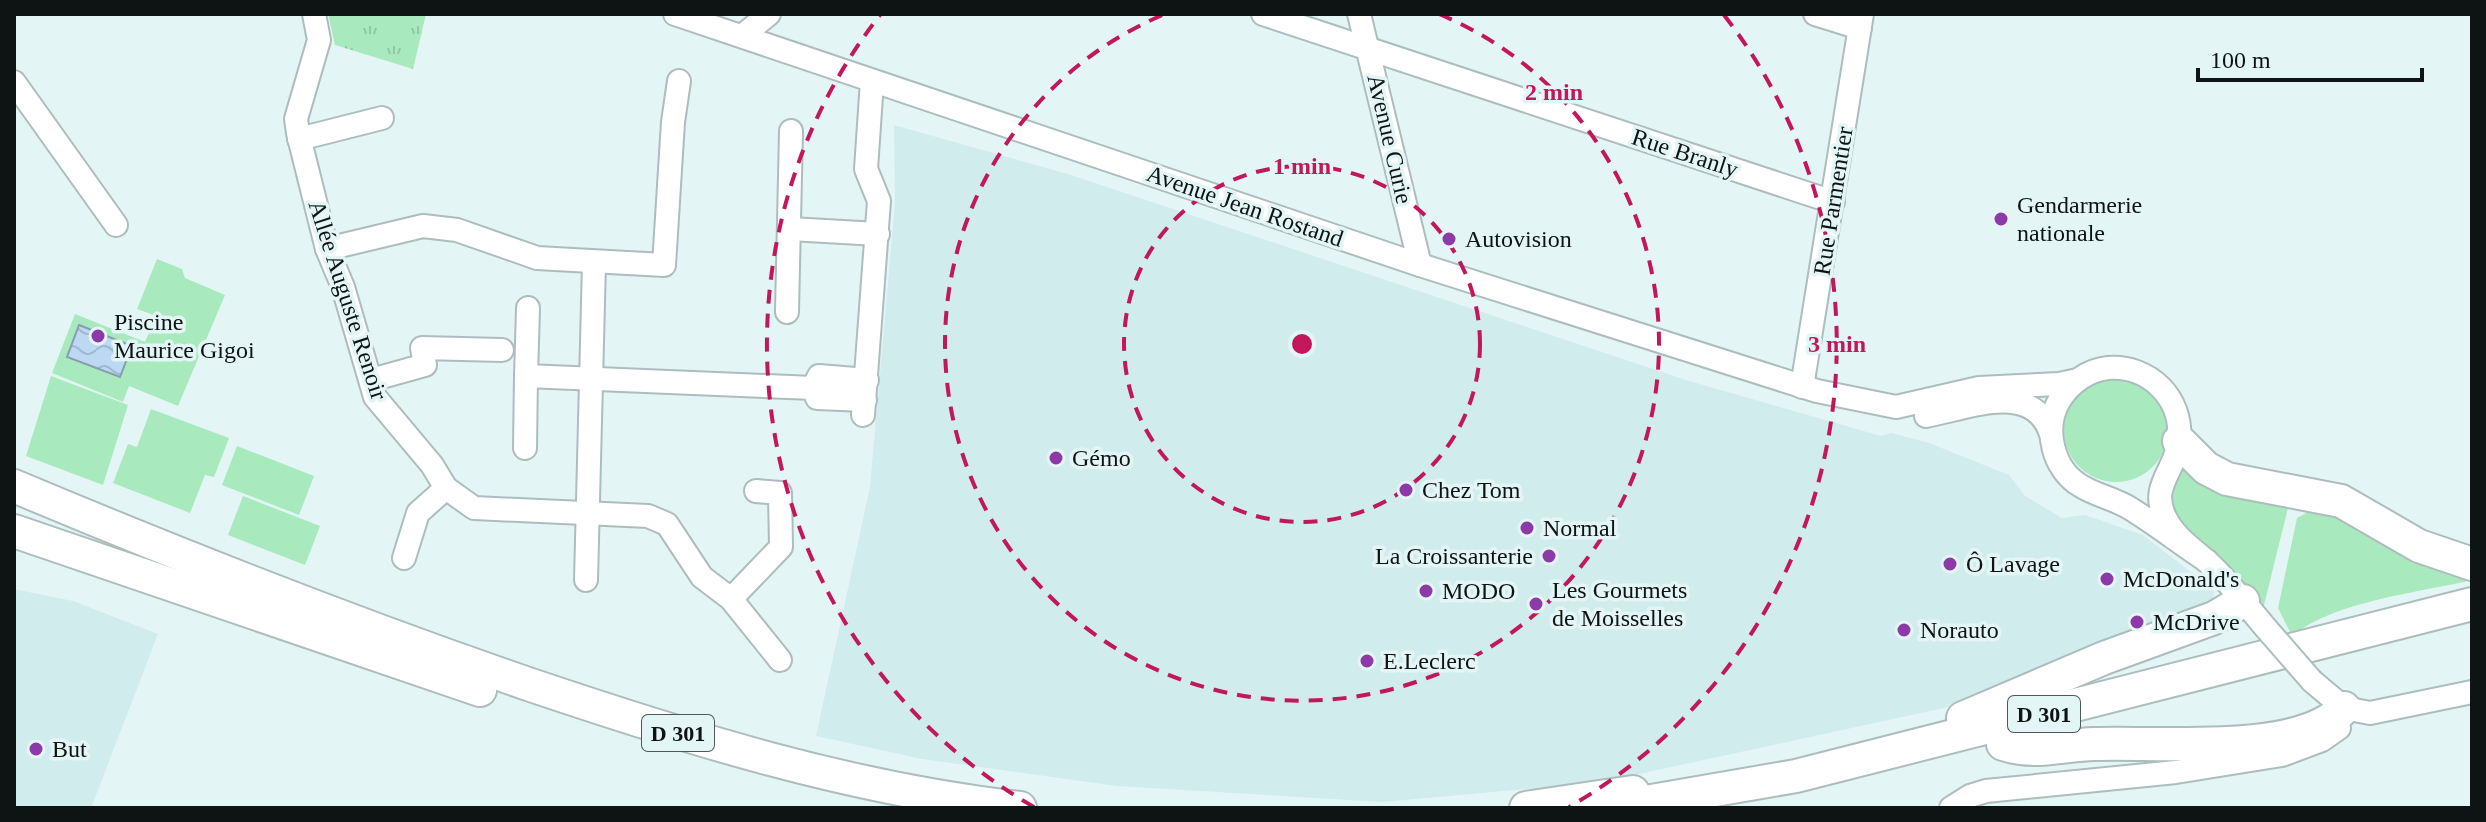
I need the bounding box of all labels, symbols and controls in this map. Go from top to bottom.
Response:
scale bar [2198,32,2422,82]
text: 100 m [2210,47,2271,73]
street label: Avenue Curie [1362,72,1418,206]
text: 2 min [1525,79,1583,105]
street label: Rue Branly [1629,124,1741,182]
street label: Rue Parmentier [1808,125,1858,277]
text: 1 min [1273,153,1331,179]
street label: Avenue Jean Rostand [1143,160,1347,252]
place label: Gendarmerie nationale [2017,192,2142,246]
street label: Allée Auguste Renoir [304,197,392,403]
marker: Gendarmerie nationale [1992,210,2010,228]
place label: Autovision [1465,226,1572,252]
marker: Autovision [1440,230,1458,248]
place label: Piscine Maurice Gigoi [114,309,255,363]
marker: Piscine Maurice Gigoi [89,327,107,345]
centre of rings [1288,330,1316,358]
text: 3 min [1808,331,1866,357]
place label: Gémo [1072,445,1131,471]
marker: Gémo [1047,449,1065,467]
place label: Chez Tom [1422,477,1521,503]
marker: Chez Tom [1397,481,1415,499]
place label: Normal [1543,515,1617,541]
marker: Normal [1518,519,1536,537]
place label: La Croissanterie [1375,543,1533,569]
marker: La Croissanterie [1540,547,1558,565]
place label: Ô Lavage [1966,551,2060,577]
marker: Ô Lavage [1941,555,1959,573]
place label: McDonald's [2123,566,2239,592]
marker: McDonald's [2098,570,2116,588]
place label: Les Gourmets de Moisselles [1552,577,1687,631]
place label: MODO [1442,578,1515,604]
marker: MODO [1417,582,1435,600]
marker: Les Gourmets de Moisselles [1527,595,1545,613]
place label: McDrive [2153,609,2240,635]
marker: McDrive [2128,613,2146,631]
place label: Norauto [1920,617,1999,643]
marker: Norauto [1895,621,1913,639]
place label: E.Leclerc [1383,648,1476,674]
marker: E.Leclerc [1358,652,1376,670]
road number: D 301 [2008,696,2080,732]
road number: D 301 [642,715,714,751]
place label: But [52,736,87,762]
marker: But [27,740,45,758]

